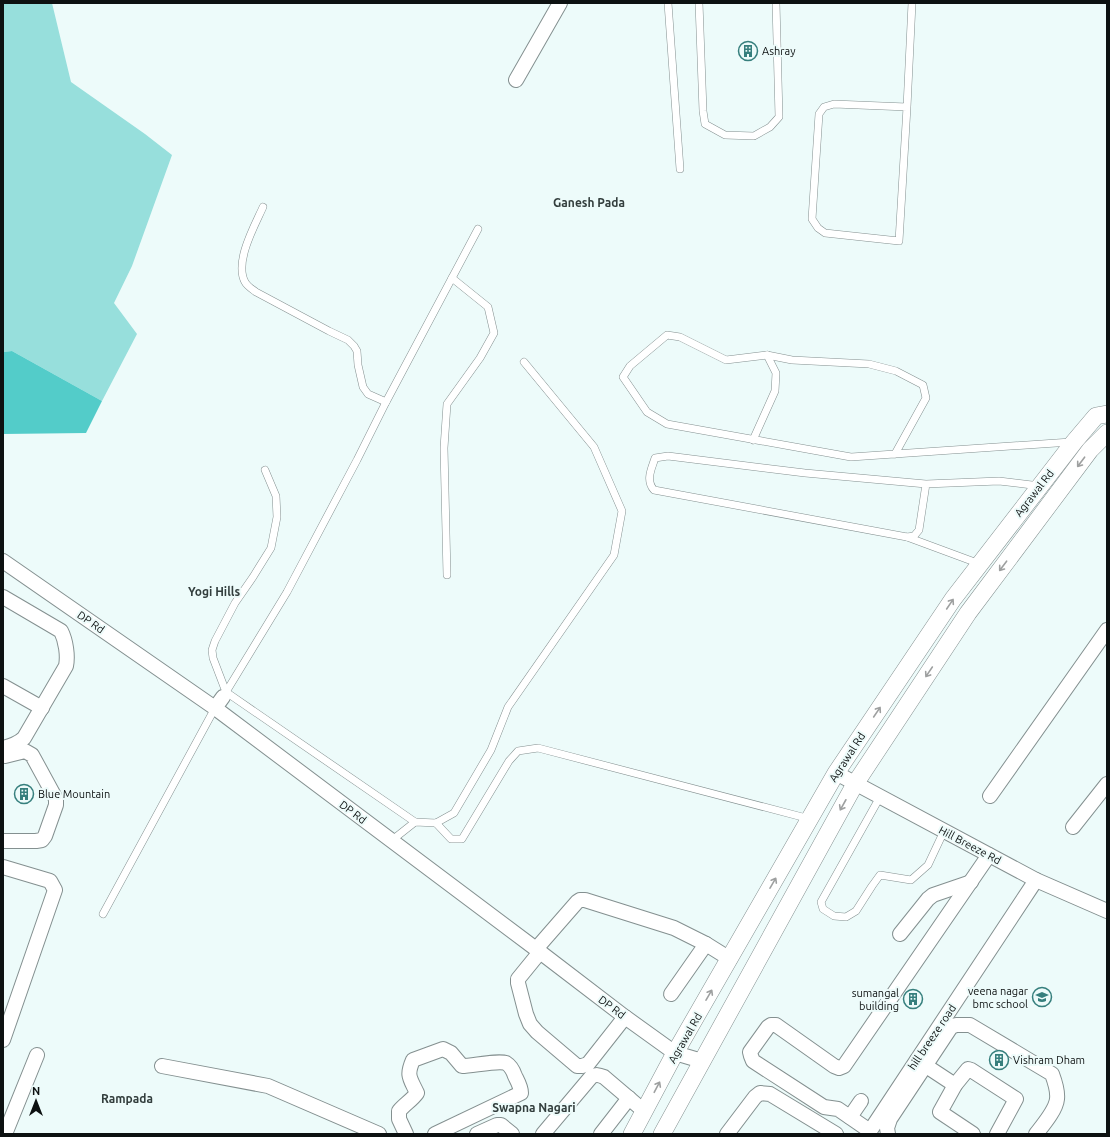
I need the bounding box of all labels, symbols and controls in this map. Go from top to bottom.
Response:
building icon: Ashray [737,40,759,62]
place label: Ashray [762,45,796,57]
district label: Ganesh Pada [553,196,625,209]
one-way arrow [1077,456,1085,467]
street label: Agrawal Rd [1012,467,1056,519]
one-way arrow [999,560,1007,571]
district label: Yogi Hills [188,585,240,598]
one-way arrow [946,599,954,610]
street label: DP Rd [75,608,107,636]
one-way arrow [924,666,932,678]
one-way arrow [873,707,881,718]
street label: Agrawal Rd [827,730,867,784]
building icon: Blue Mountain [13,783,35,805]
place label: Blue Mountain [38,788,110,800]
street label: DP Rd [337,798,369,826]
one-way arrow [839,799,846,811]
street label: Hill Breeze Rd [937,824,1003,866]
one-way arrow [770,877,778,889]
place label: veena nagar bmc school [968,985,1029,1010]
school or university icon: veena nagar bmc school [1031,986,1053,1008]
place label: sumangal building [852,987,899,1012]
building icon: sumangal building [902,988,924,1010]
one-way arrow [705,990,713,1002]
street label: DP Rd [596,993,628,1021]
street label: hill breeze road [906,1002,958,1072]
street label: Agrawal Rd [666,1011,704,1065]
building icon: Vishram Dham [988,1049,1010,1071]
place label: Vishram Dham [1013,1054,1085,1066]
north arrow [16,1081,56,1121]
one-way arrow [654,1081,661,1093]
text: N [32,1085,40,1097]
district label: Rampada [101,1092,153,1105]
district label: Swapna Nagari [492,1101,576,1114]

